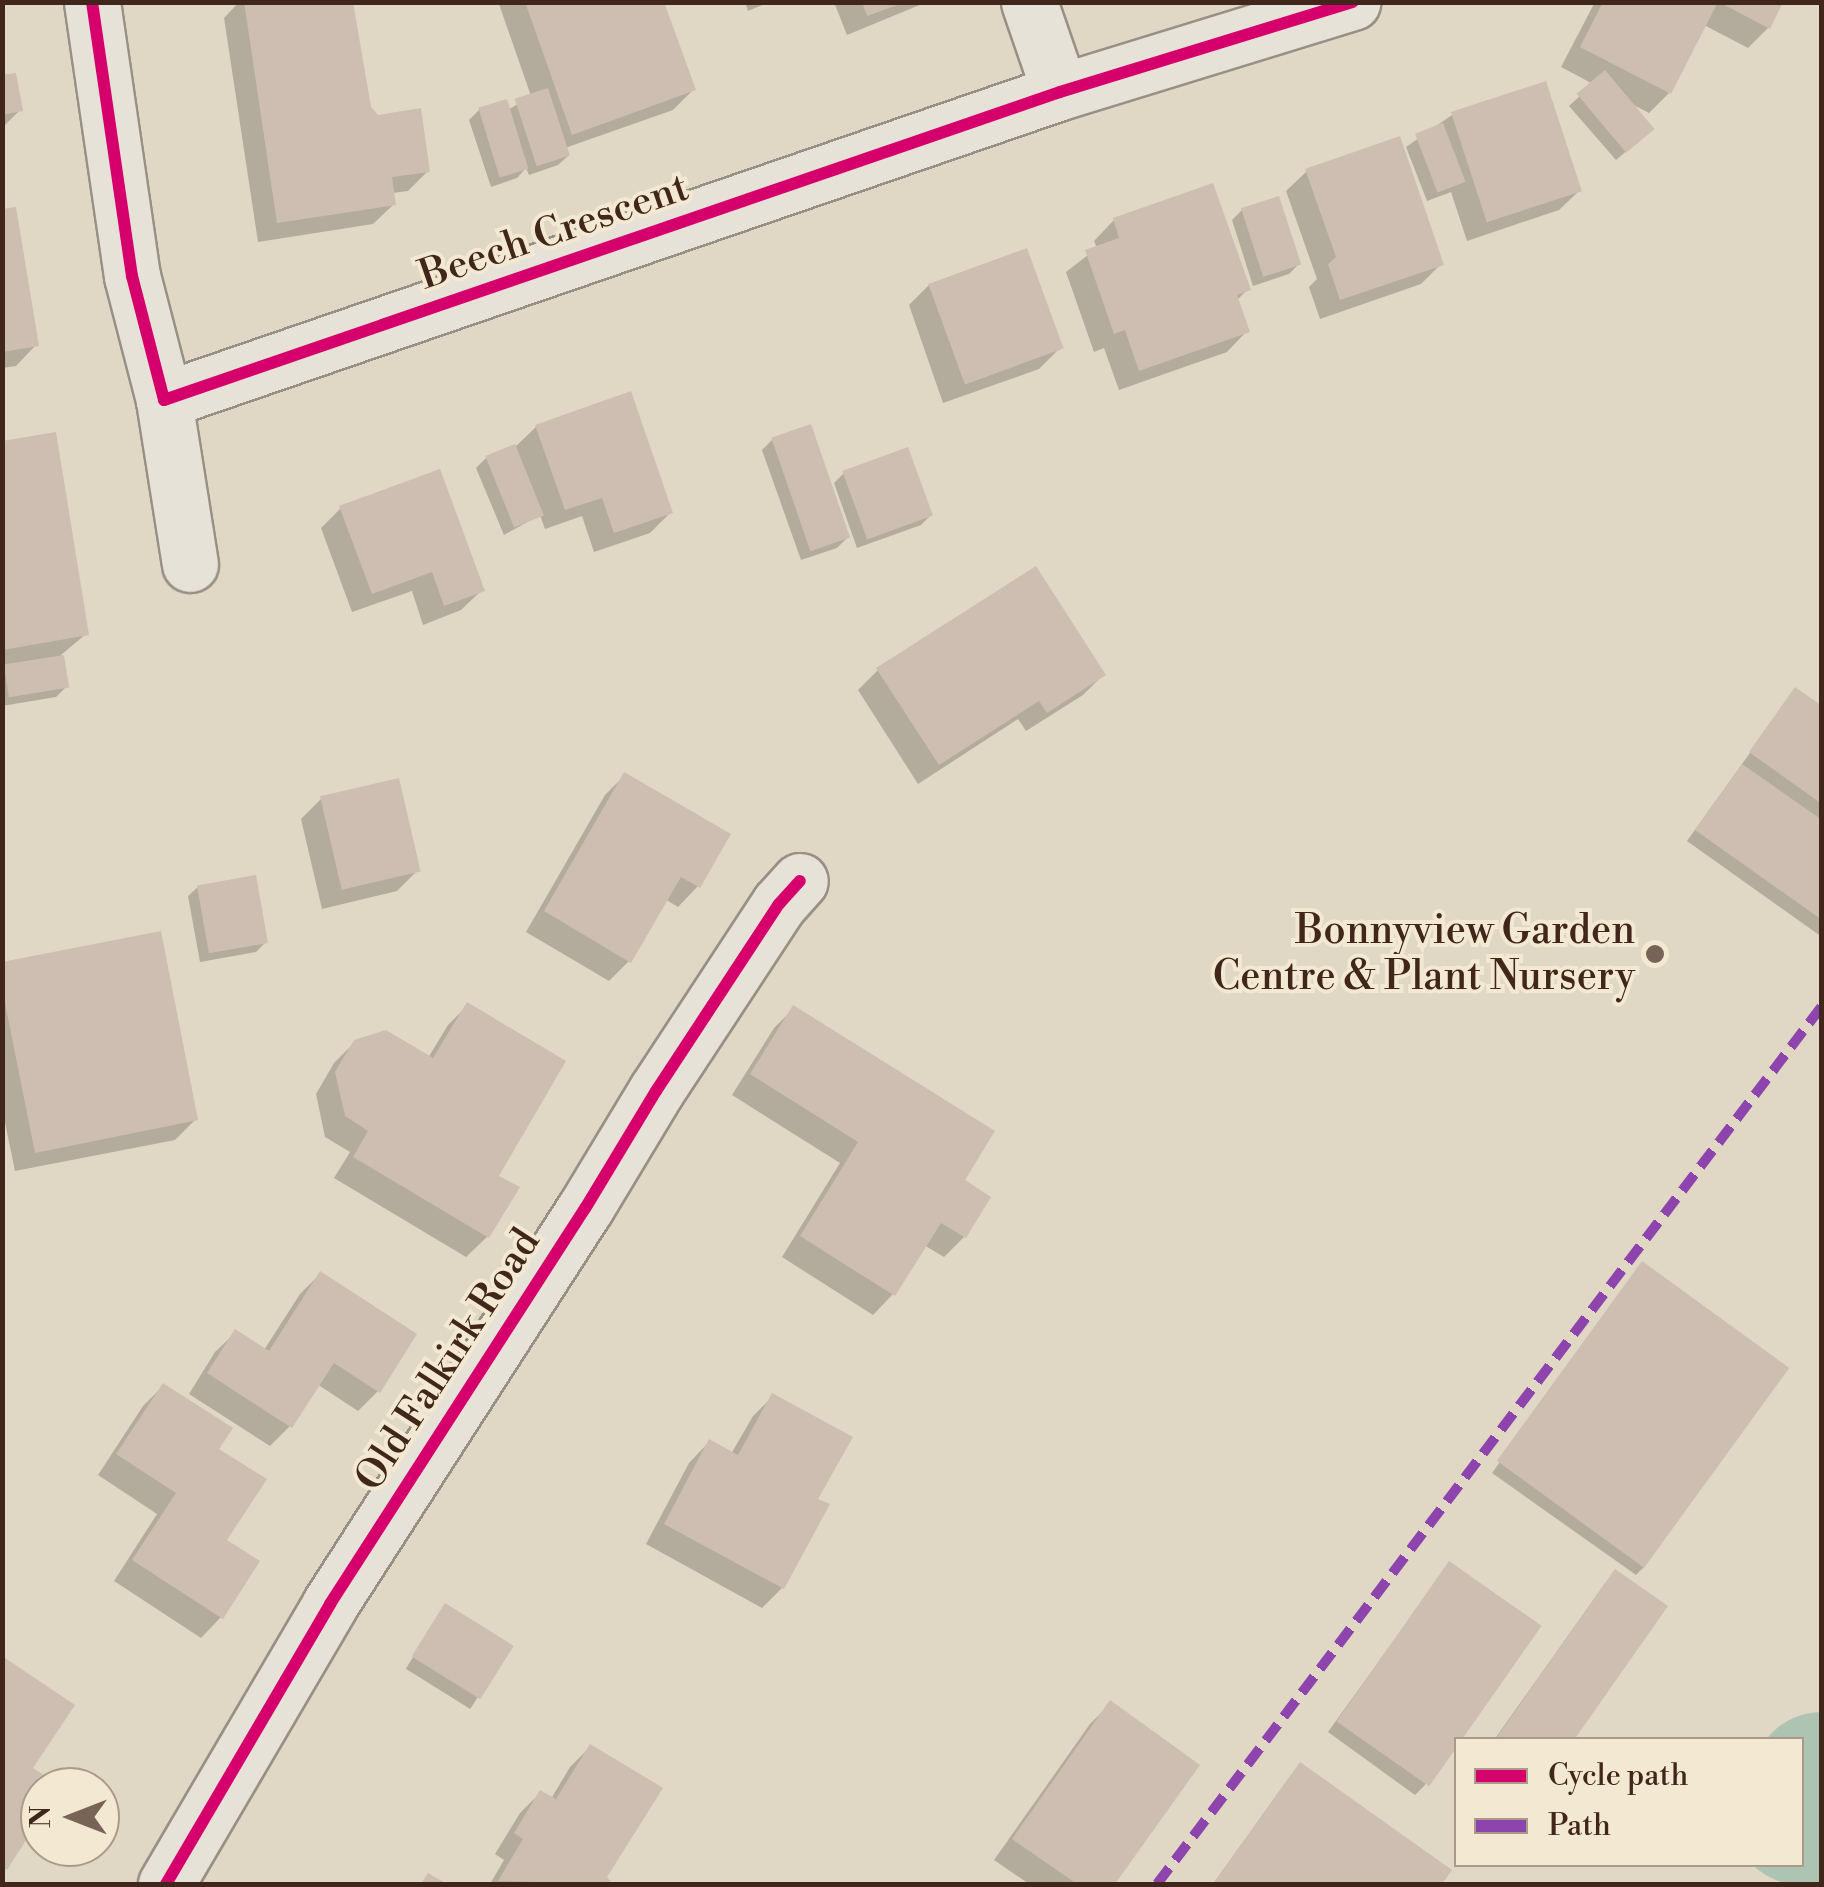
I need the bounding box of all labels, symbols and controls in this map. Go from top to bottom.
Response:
street label: Beech Crescent [413,164,695,300]
place label: Bonnyview Garden Centre & Plant Nursery [1213,907,1635,1001]
marker: Bonnyview Garden Centre & Plant Nursery [1644,943,1666,965]
street label: Old Falkirk Road [345,1220,551,1500]
legend [1454,1737,1804,1867]
text: Cycle path [1548,1757,1688,1795]
north arrow [20,1767,120,1867]
text: N [24,1806,59,1828]
text: Path [1548,1807,1611,1845]

